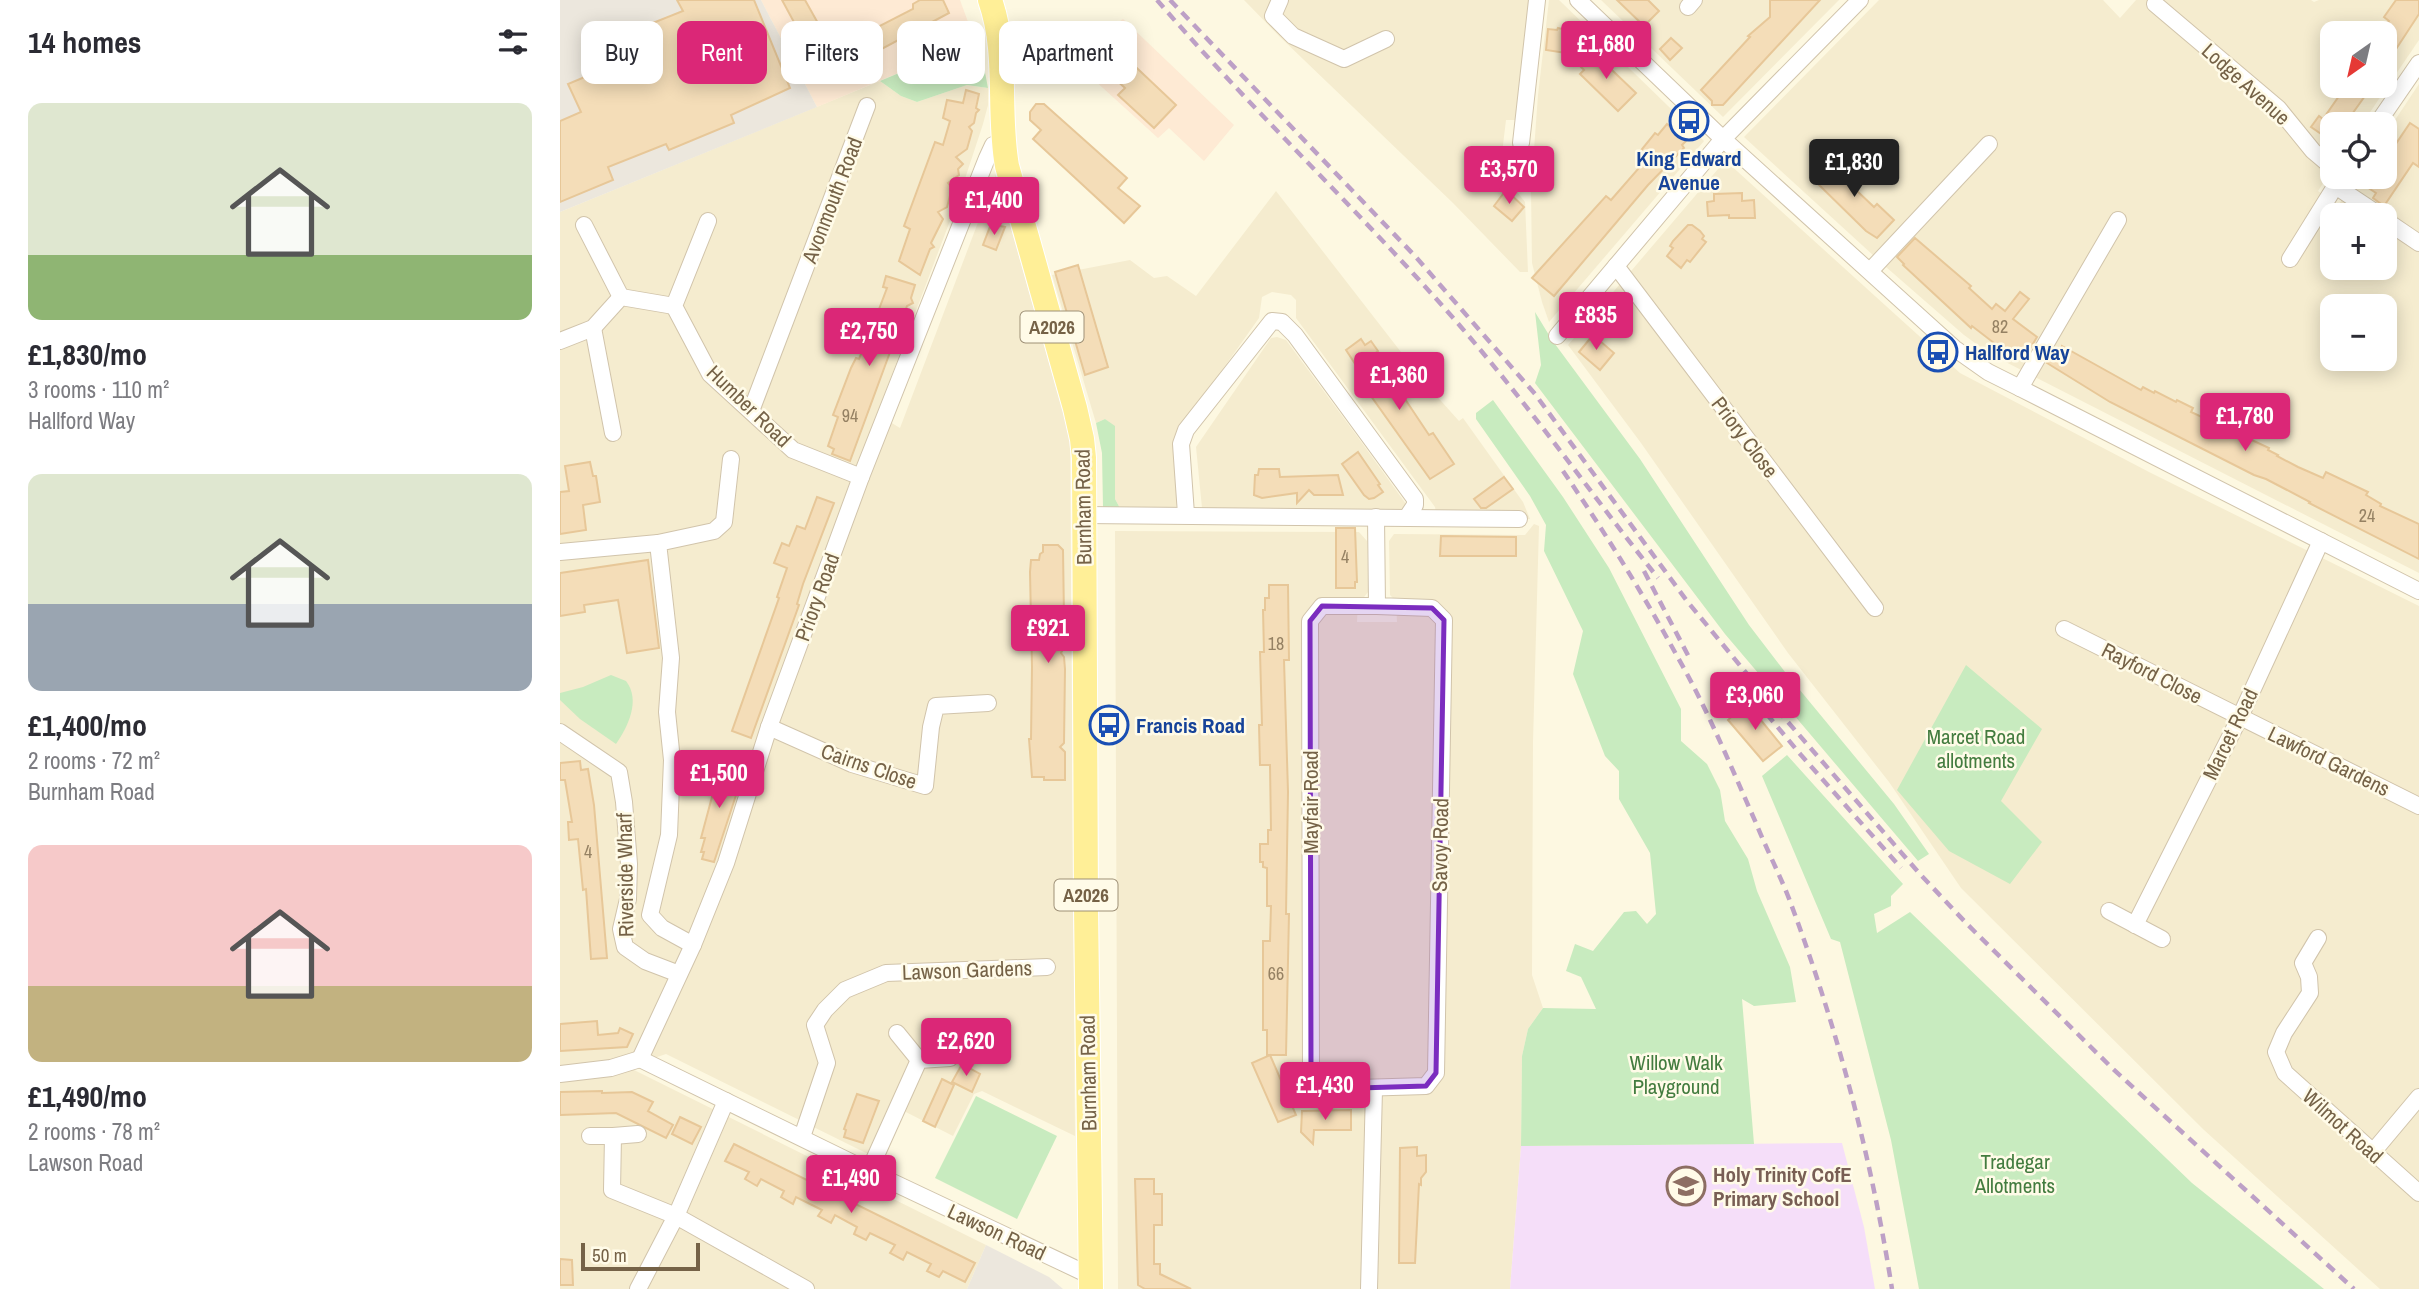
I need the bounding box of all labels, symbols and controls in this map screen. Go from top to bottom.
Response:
chip: Buy [581,21,663,84]
chip: Rent [677,21,767,84]
chip: Filters [781,21,883,84]
chip: New [897,21,985,84]
chip: Apartment [999,21,1137,84]
north arrow [2320,21,2398,98]
map controls [2320,21,2397,371]
text: 14 homes [28,22,142,62]
pin: £1,680 [1549,22,1663,81]
icon: filters [494,23,532,61]
text: £1,680 [1577,28,1635,59]
street label: Lodge Avenue [2195,36,2297,132]
bus stop icon: King Edward Avenue [1668,100,1710,142]
button: locate [2320,112,2397,189]
street label: Avonmouth Road [794,133,869,268]
pin: £1,830 [1797,140,1911,199]
place label: King Edward Avenue [1636,144,1742,197]
pin: £3,570 [1452,146,1566,206]
text: £1,830 [1825,146,1883,177]
icon: home [217,149,343,275]
text: £3,570 [1480,153,1538,184]
pin: £1,400 [937,177,1051,237]
text: £1,400 [965,184,1023,215]
button: + [2320,203,2397,280]
pin: £835 [1555,292,1637,352]
button: − [2320,294,2397,371]
text: £835 [1575,299,1617,330]
pin: £2,750 [812,308,926,368]
road number: A2026 [1021,312,1084,342]
house number: 82 [1992,314,2008,339]
text: £2,750 [840,315,898,346]
bus stop icon: Hallford Way [1917,331,1959,373]
text: £1,830/mo [28,334,147,374]
place label: Hallford Way [1965,338,2070,367]
pin: £1,360 [1342,352,1456,412]
street label: Humber Road [700,358,798,454]
text: £1,360 [1370,359,1428,390]
text: 3 rooms · 110 m² [28,374,169,405]
street label: Priory Close [1705,390,1785,484]
pin: £1,780 [2188,393,2302,453]
text: £1,780 [2216,400,2274,431]
house number: 94 [842,403,858,428]
text: Hallford Way [28,405,135,436]
street label: Burnham Road [1067,449,1099,565]
house number: 24 [2359,503,2375,528]
icon: home [217,520,343,646]
house number: 4 [1341,544,1349,569]
street label: Priory Road [788,549,846,645]
pin: £921 [1007,606,1089,665]
text: £921 [1027,612,1069,643]
house number: 18 [1268,631,1284,656]
street label: Rayford Close [2097,635,2207,711]
pin: £3,060 [1698,672,1812,732]
text: £3,060 [1726,679,1784,710]
street label: Marcet Road [2195,683,2265,785]
bus stop icon: Francis Road [1088,704,1130,746]
text: £1,400/mo [28,705,147,745]
place label: Francis Road [1136,711,1245,740]
street label: Lawford Gardens [2263,719,2395,803]
park label: Marcet Road allotments [1927,722,2025,775]
street label: Cairns Close [817,736,921,796]
text: 2 rooms · 72 m² [28,745,160,776]
pin: £1,500 [662,750,776,810]
street label: Mayfair Road [1296,750,1325,854]
text: £1,500 [690,757,748,788]
text: Burnham Road [28,776,155,807]
street label: Savoy Road [1425,798,1455,892]
street label: Riverside Wharf [609,812,641,937]
house number: 4 [584,839,592,864]
road number: A2026 [1054,880,1118,911]
icon: home [217,891,343,1017]
street label: Lawson Gardens [901,953,1033,987]
house number: 66 [1268,961,1284,986]
street label: Burnham Road [1072,1015,1104,1131]
pin: £2,620 [909,1018,1023,1078]
text: £2,620 [937,1025,995,1056]
park label: Willow Walk Playground [1629,1048,1723,1101]
pin: £1,430 [1268,1062,1382,1122]
text: £1,430 [1296,1069,1354,1100]
text: £1,490/mo [28,1076,147,1116]
street label: Wilmot Road [2296,1082,2390,1170]
text: 2 rooms · 78 m² [28,1116,160,1147]
text: Lawson Road [28,1147,143,1178]
park label: Tradegar Allotments [1974,1147,2055,1200]
pin: £1,490 [794,1156,908,1215]
place label: Holy Trinity CofE Primary School [1713,1160,1852,1213]
text: £1,490 [822,1162,880,1193]
school or university icon: Holy Trinity CofE Primary School [1665,1165,1707,1207]
street label: Lawson Road [943,1197,1051,1267]
scale bar [581,1240,700,1272]
text: 50 m [592,1242,627,1268]

